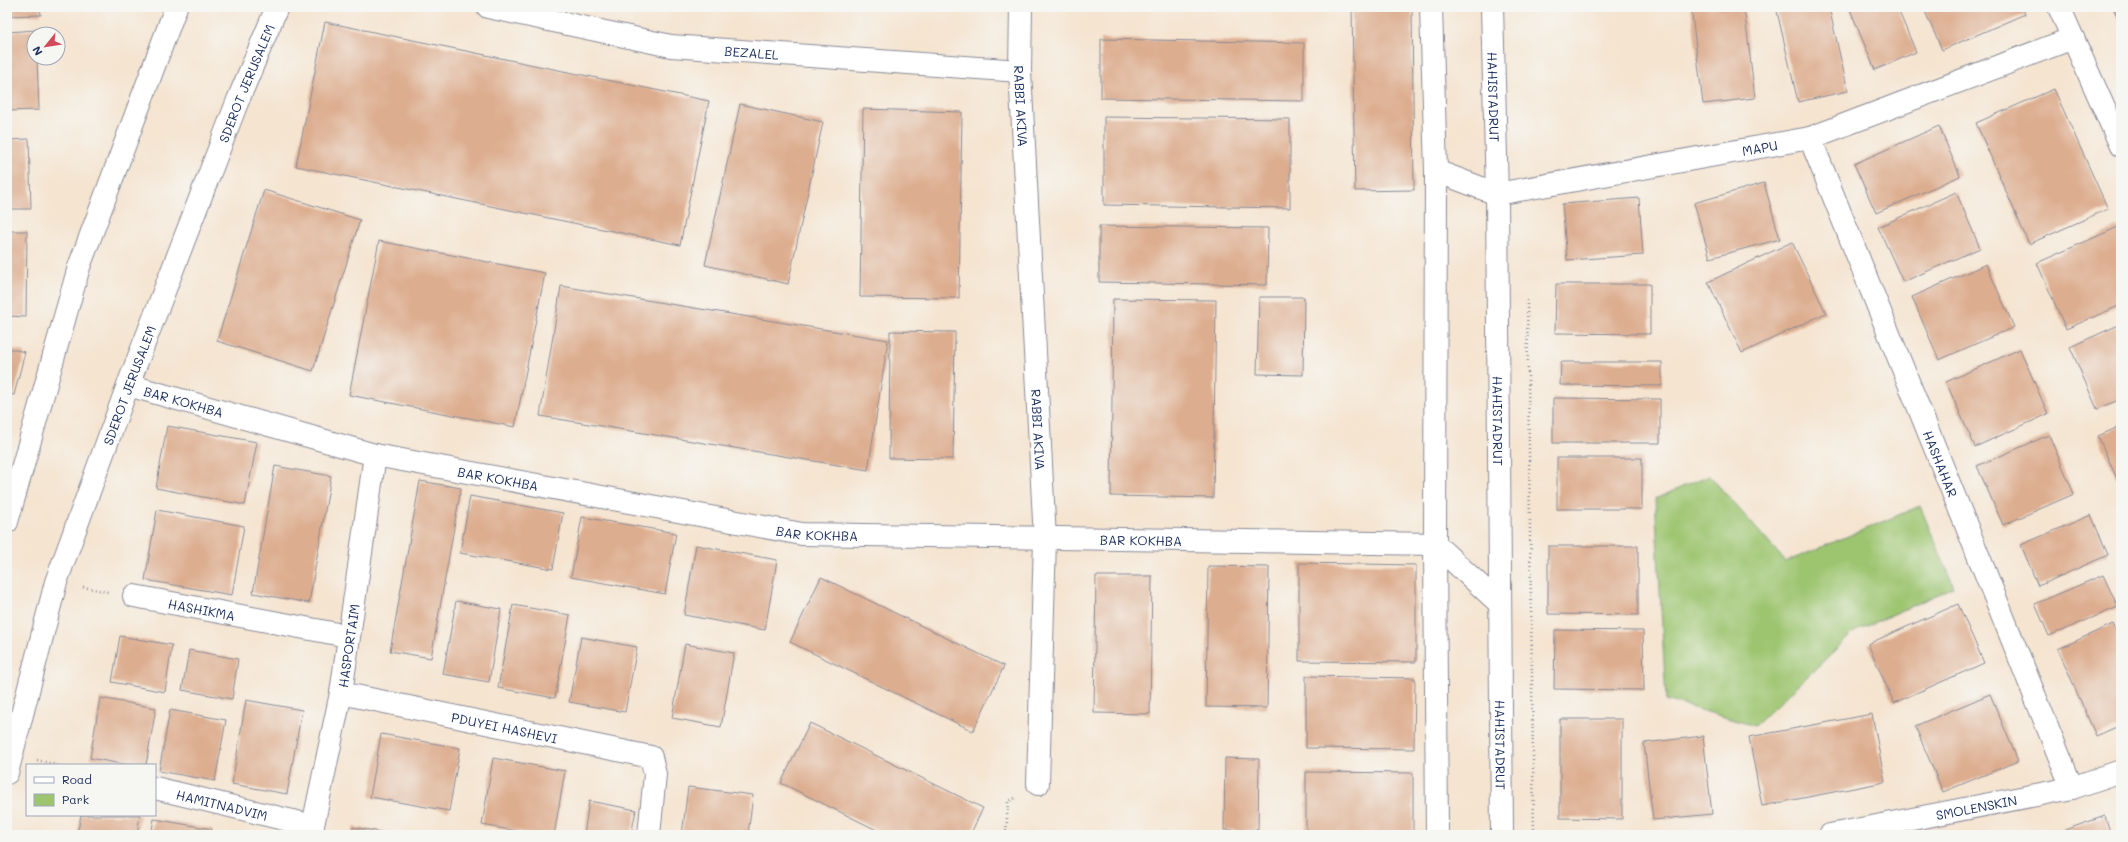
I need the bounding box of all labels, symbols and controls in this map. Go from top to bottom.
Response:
street label: SDEROT JERUSALEM [214,21,277,145]
north arrow [26,26,66,66]
street label: BEZALEL [724,41,780,62]
text: N [28,44,45,59]
street label: HAHISTADRUT [1485,52,1504,142]
street label: RABBI AKIVA [1011,65,1033,147]
street label: MAPU [1740,135,1779,159]
street label: SDEROT JERUSALEM [98,323,159,447]
street label: HAHISTADRUT [1490,376,1508,466]
street label: BAR KOKHBA [142,381,226,420]
street label: RABBI AKIVA [1028,388,1050,471]
street label: HASHAHAR [1920,428,1962,499]
street label: BAR KOKHBA [456,462,540,494]
street label: BAR KOKHBA [775,521,858,543]
street label: BAR KOKHBA [1100,530,1182,549]
street label: HASHIKMA [167,594,237,623]
street label: HASPORTAIM [333,603,362,689]
street label: HAHISTADRUT [1492,700,1510,790]
street label: PDUYEI HASHEVI [450,708,559,746]
legend [26,764,156,816]
text: Road [62,771,92,787]
street label: HAMITNADVIM [175,785,270,823]
street label: SMOLENSKIN [1934,790,2018,823]
text: Park [62,791,89,807]

